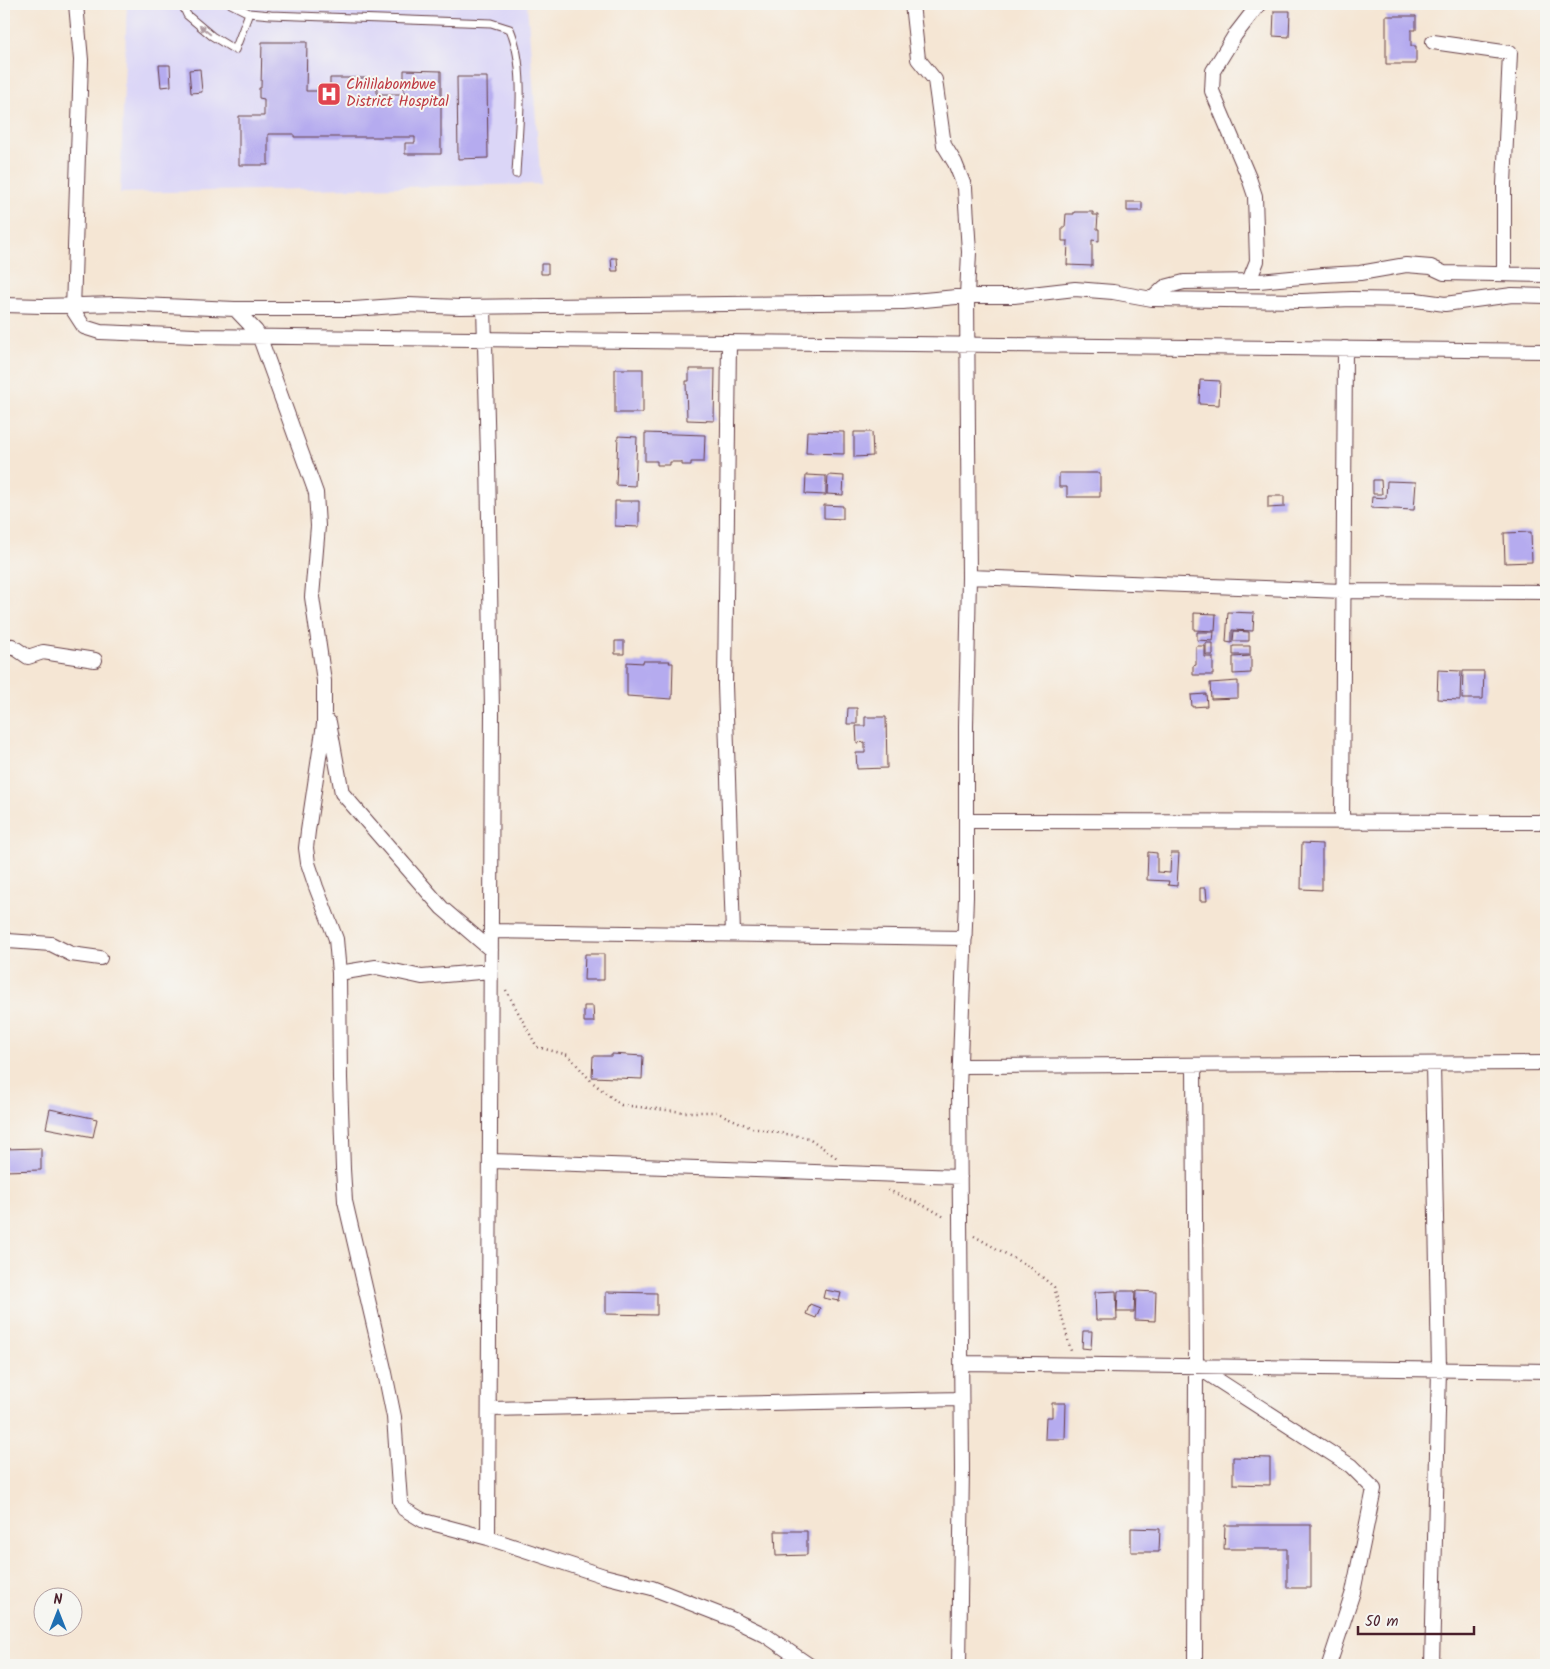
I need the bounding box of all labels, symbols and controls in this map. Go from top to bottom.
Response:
one-way arrow [199,25,212,36]
place label: Chililabombwe District Hospital [346,73,449,114]
hospital icon: Chililabombwe District Hospital [316,81,342,107]
north arrow [32,1586,82,1636]
text: N [54,1589,63,1611]
scale bar [1358,1604,1474,1636]
text: 50 m [1365,1610,1399,1634]

